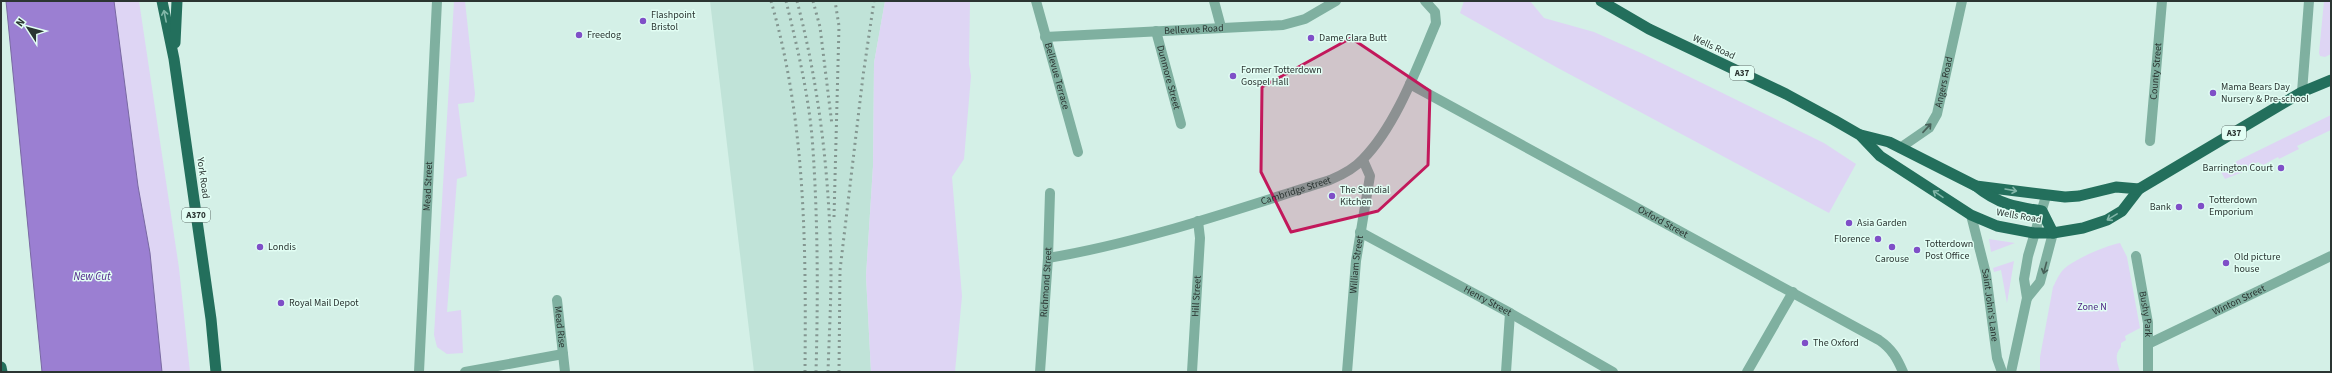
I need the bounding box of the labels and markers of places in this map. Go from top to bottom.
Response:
place label: Flashpoint Bristol [651,8,696,34]
marker: Flashpoint Bristol [638,16,648,26]
place label: Freedog [587,28,621,42]
marker: Freedog [574,30,584,40]
place label: Dame Clara Butt [1319,31,1388,45]
marker: Dame Clara Butt [1306,33,1316,43]
place label: Former Totterdown Gospel Hall [1241,63,1322,89]
marker: Former Totterdown Gospel Hall [1228,71,1238,81]
place label: Mama Bears Day Nursery & Pre-school [2221,80,2309,106]
marker: Mama Bears Day Nursery & Pre-school [2208,88,2218,98]
place label: Barrington Court [2203,161,2274,175]
marker: Barrington Court [2276,163,2286,173]
place label: The Sundial Kitchen [1340,183,1390,209]
marker: The Sundial Kitchen [1327,191,1337,201]
place label: Totterdown Emporium [2209,193,2257,219]
place label: Bank [2150,200,2171,214]
marker: Totterdown Emporium [2196,201,2206,211]
marker: Bank [2174,202,2184,212]
place label: Asia Garden [1857,216,1907,230]
marker: Asia Garden [1844,218,1854,228]
place label: Florence [1834,232,1870,246]
marker: Florence [1873,234,1883,244]
place label: Totterdown Post Office [1925,237,1973,263]
place label: Londis [268,240,296,254]
marker: Londis [255,242,265,252]
marker: Carouse [1887,242,1897,252]
marker: Totterdown Post Office [1912,245,1922,255]
place label: Old picture house [2234,250,2280,276]
place label: Carouse [1875,252,1909,266]
marker: Old picture house [2221,258,2231,268]
place label: Royal Mail Depot [289,296,359,310]
marker: Royal Mail Depot [276,298,286,308]
place label: The Oxford [1813,336,1859,350]
marker: The Oxford [1800,338,1810,348]

